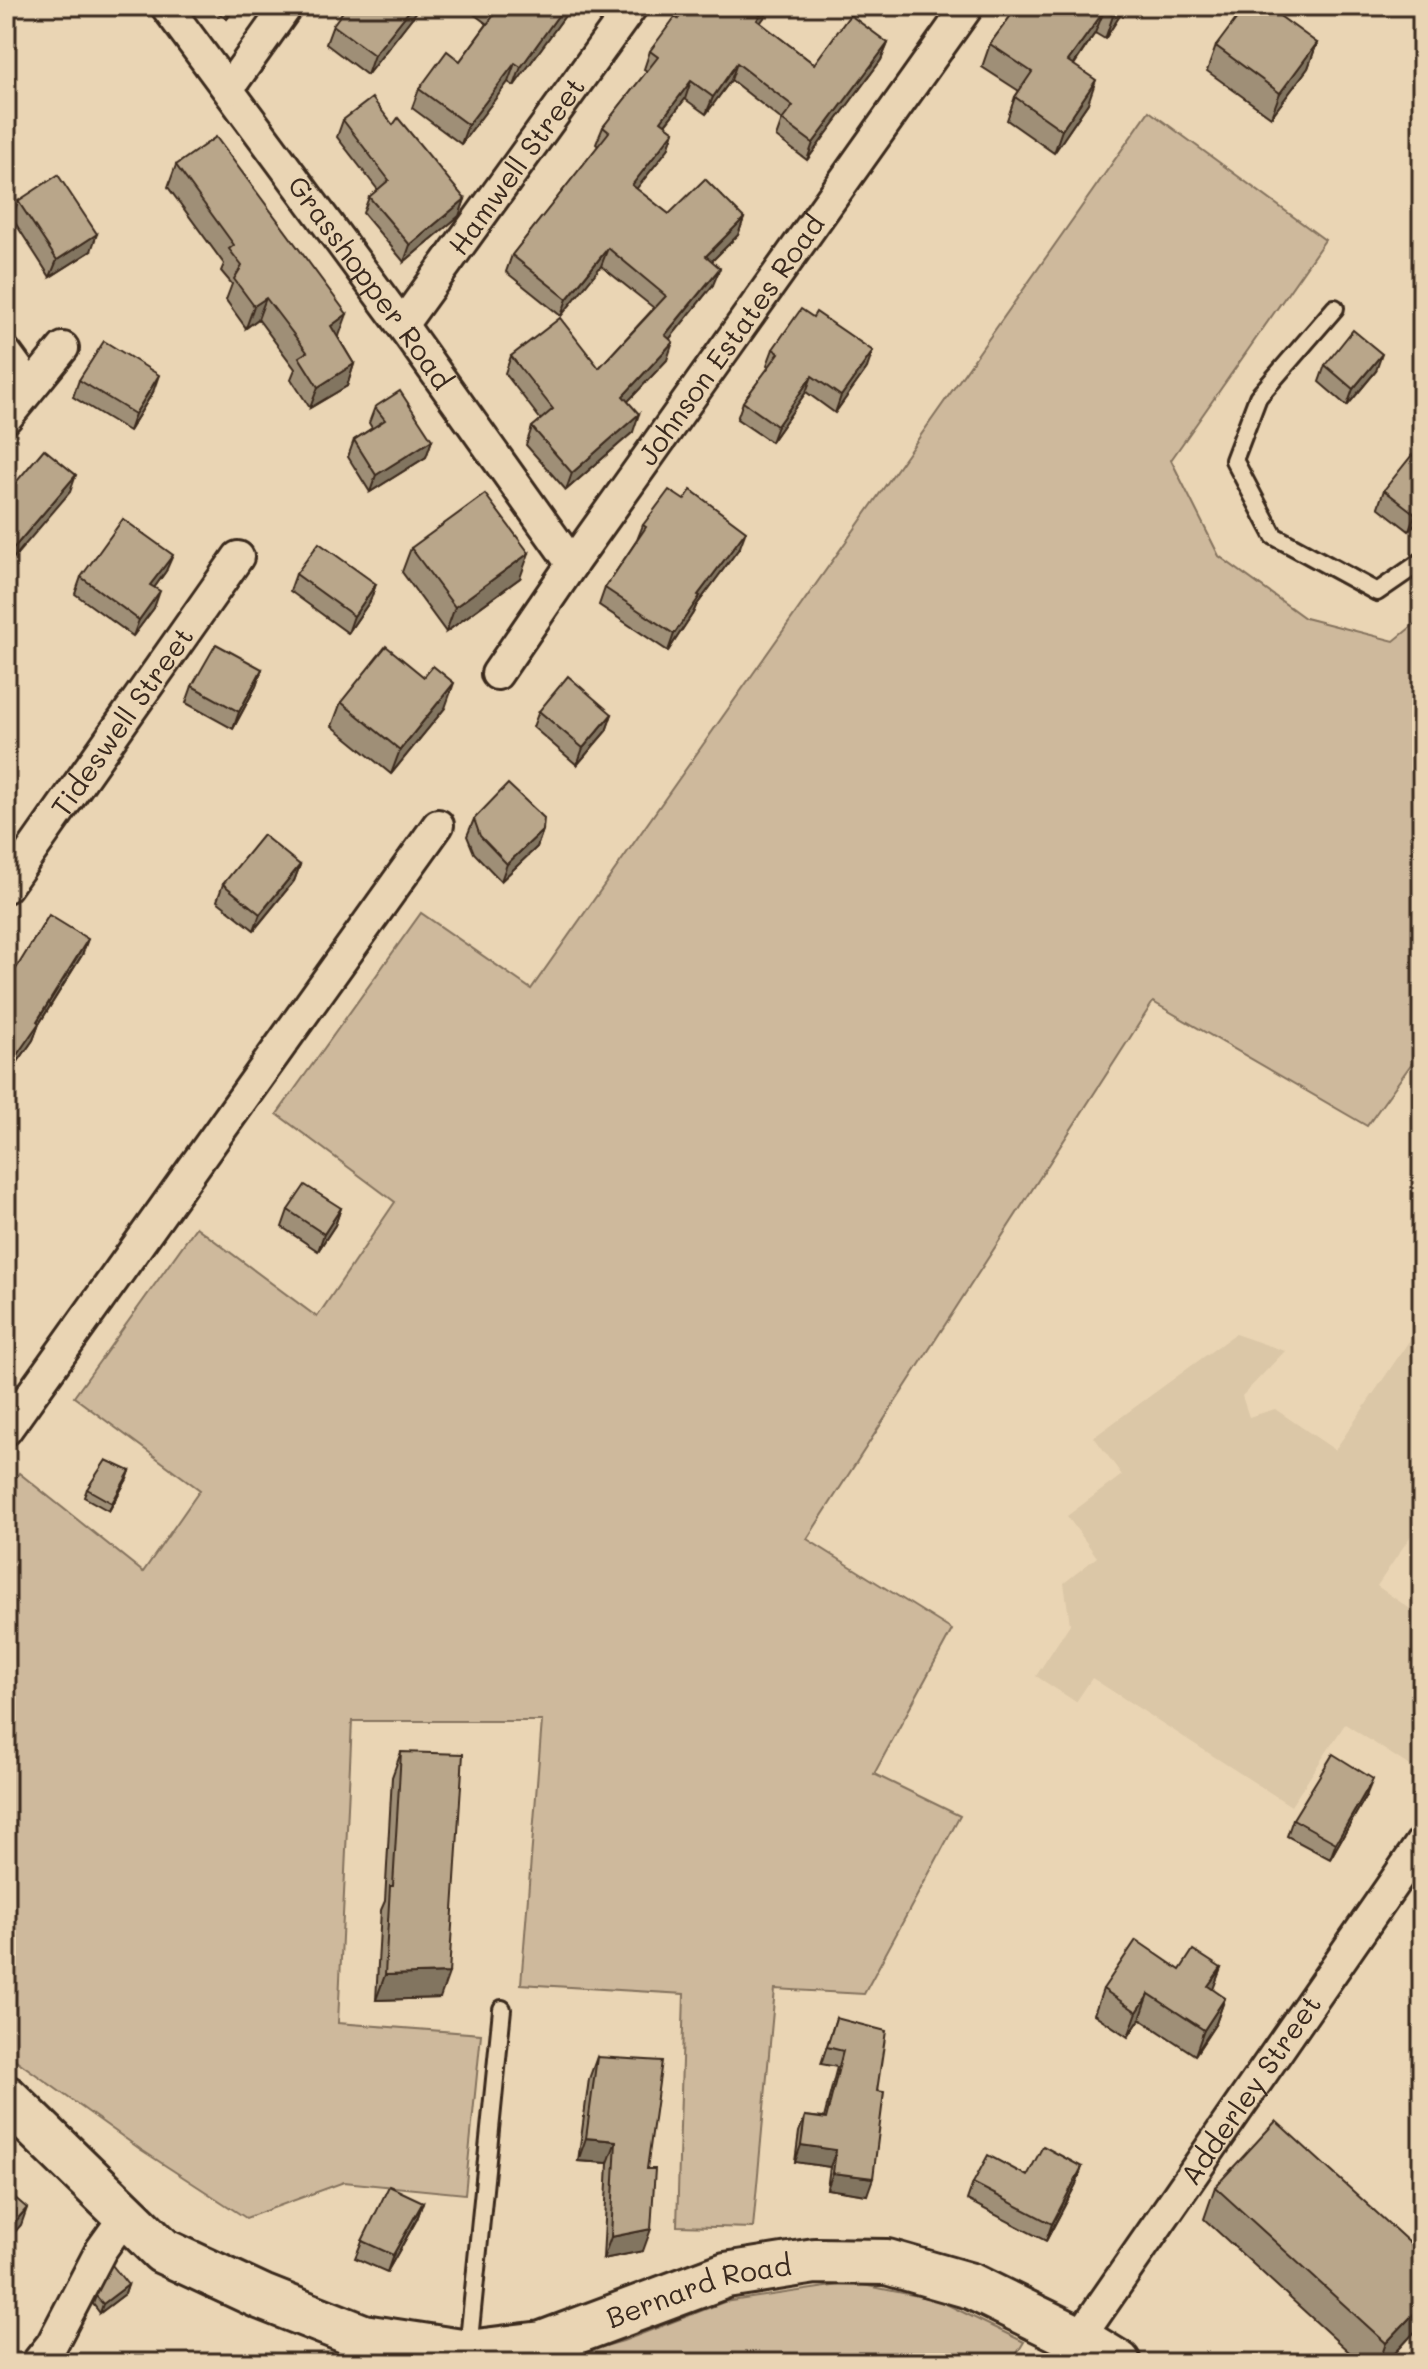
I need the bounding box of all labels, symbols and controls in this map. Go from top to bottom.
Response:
street label: Hamwell Street [440,69,592,262]
street label: Grasshopper Road [281,168,461,396]
street label: Johnson Estates Road [629,207,832,472]
street label: Tideswell Street [42,619,201,823]
street label: Adderley Street [1172,1987,1328,2191]
street label: Bernard Road [601,2246,794,2335]

